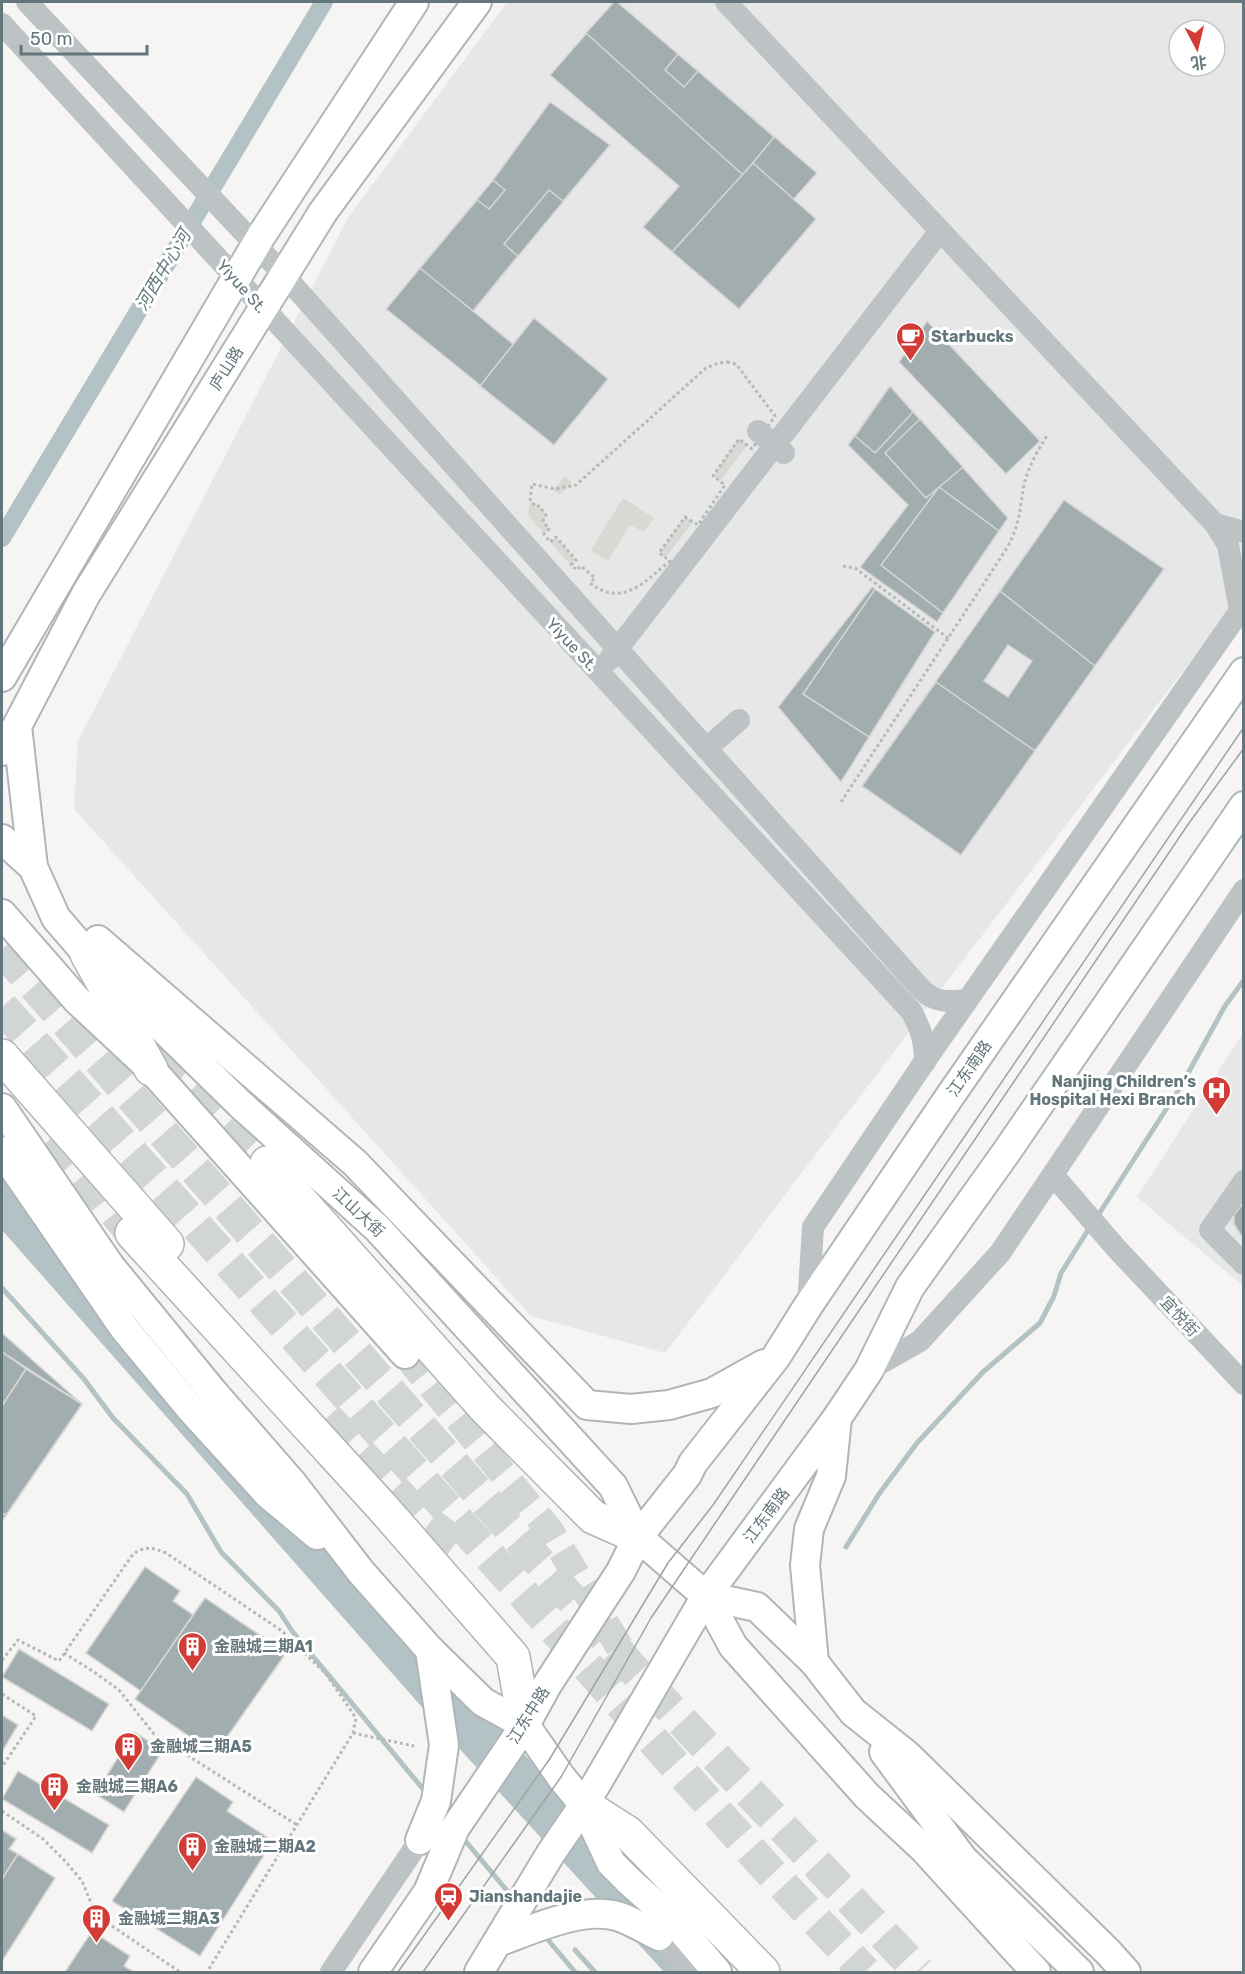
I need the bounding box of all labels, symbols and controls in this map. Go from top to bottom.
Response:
scale bar [21,18,147,56]
north arrow [1167,18,1227,78]
text: 50 m [30,28,73,50]
text: 北 [1190,52,1208,73]
water label: 河西中心河 [130,223,197,314]
street label: Yiyue St. [213,256,271,317]
cafe icon: Starbucks [894,320,926,362]
place label: Starbucks [931,327,1014,346]
street label: 庐山路 [206,343,247,394]
street label: Yiyue St. [542,614,601,675]
street label: 江东南路 [943,1037,996,1100]
place label: Nanjing Children’s Hospital Hexi Branch [1029,1072,1196,1109]
hospital icon: Nanjing Children’s Hospital Hexi Branch [1201,1074,1233,1116]
street label: 江山大街 [329,1184,389,1241]
street label: 宜悦街 [1156,1292,1203,1340]
street label: 江东南路 [740,1484,793,1547]
building icon: 金融城二期A1 [177,1630,209,1672]
place label: 金融城二期A1 [214,1637,313,1656]
street label: 江东中路 [503,1683,553,1747]
building icon: 金融城二期A5 [113,1730,145,1772]
place label: 金融城二期A5 [150,1737,252,1756]
building icon: 金融城二期A6 [39,1770,71,1812]
place label: 金融城二期A6 [76,1777,178,1796]
building icon: 金融城二期A2 [177,1830,209,1872]
place label: 金融城二期A2 [214,1837,316,1856]
station icon: Jianshandajie [432,1880,464,1922]
place label: Jianshandajie [469,1887,582,1906]
building icon: 金融城二期A3 [81,1902,113,1944]
place label: 金融城二期A3 [118,1909,220,1928]

